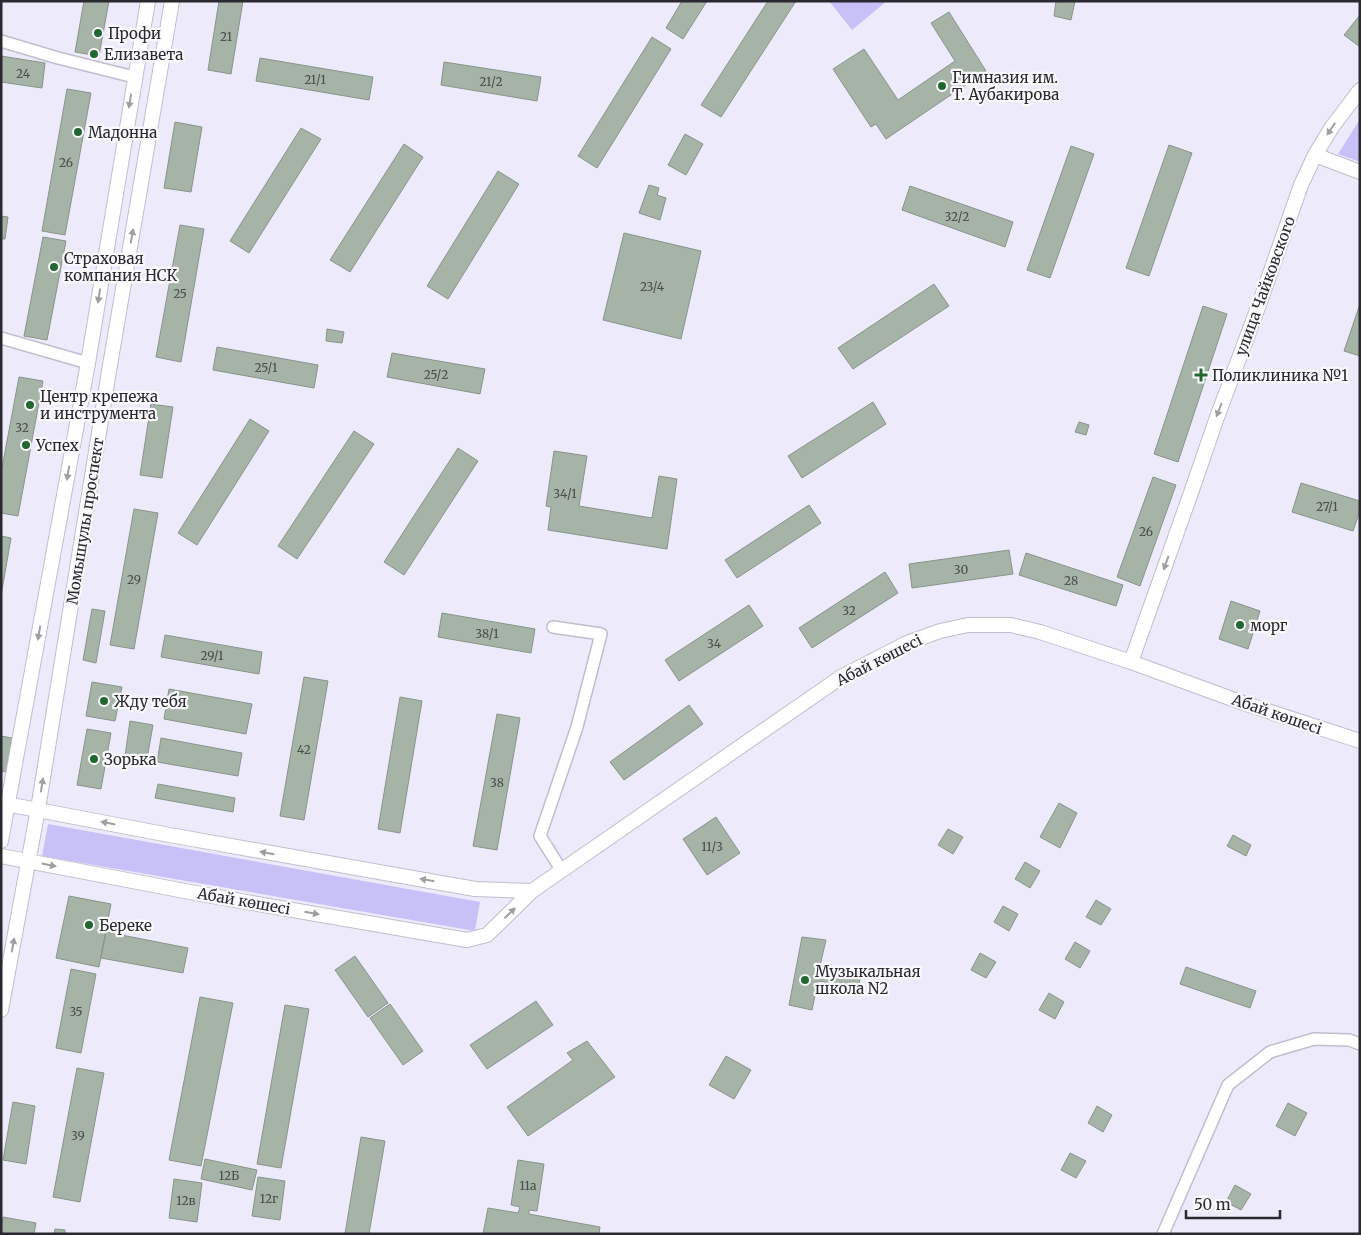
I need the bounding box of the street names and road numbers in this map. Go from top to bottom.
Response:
street label: улица Чайковского [1231,214,1299,358]
street label: Момышулы проспект [62,436,108,606]
street label: Абай көшесі [832,630,925,690]
street label: Абай көшесі [1229,689,1325,738]
street label: Абай көшесі [195,883,292,919]

